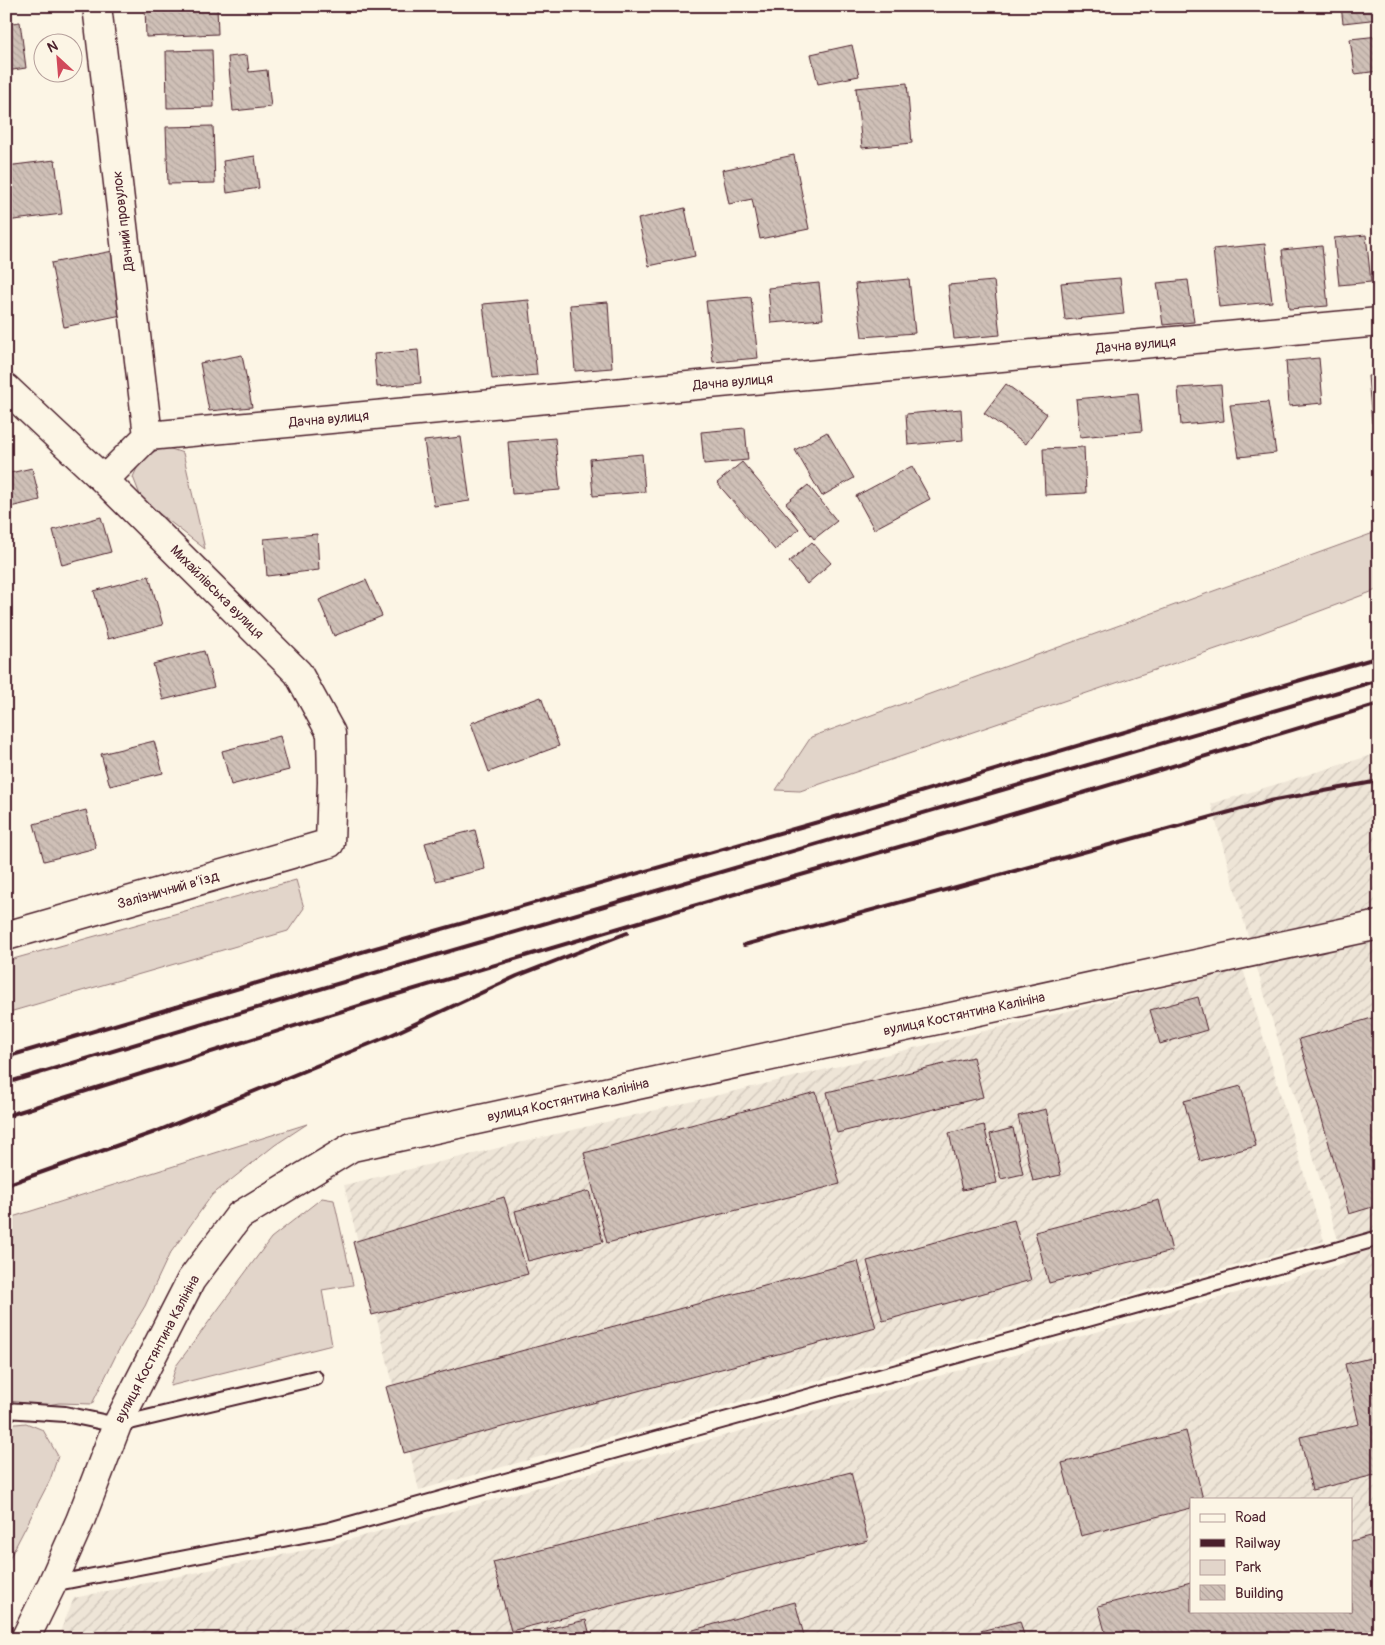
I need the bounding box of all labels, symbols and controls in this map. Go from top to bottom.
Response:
north arrow [32,32,82,82]
text: N [45,37,61,56]
street label: Дачний провулок [108,170,138,273]
street label: Дачна вулиця [1094,333,1177,357]
street label: Дачна вулиця [691,370,774,394]
street label: Дачна вулиця [287,407,370,431]
street label: Михайлівська вулиця [167,542,267,642]
street label: Залізничний в’їзд [115,867,221,913]
street label: вулиця Костянтина Калініна [882,989,1046,1039]
street label: вулиця Костянтина Калініна [486,1075,650,1125]
street label: вулиця Костянтина Калініна [111,1272,203,1426]
legend [1190,1498,1352,1612]
text: Road [1235,1508,1266,1527]
text: Railway [1235,1534,1281,1553]
text: Park [1235,1558,1262,1577]
text: Building [1235,1584,1283,1603]

